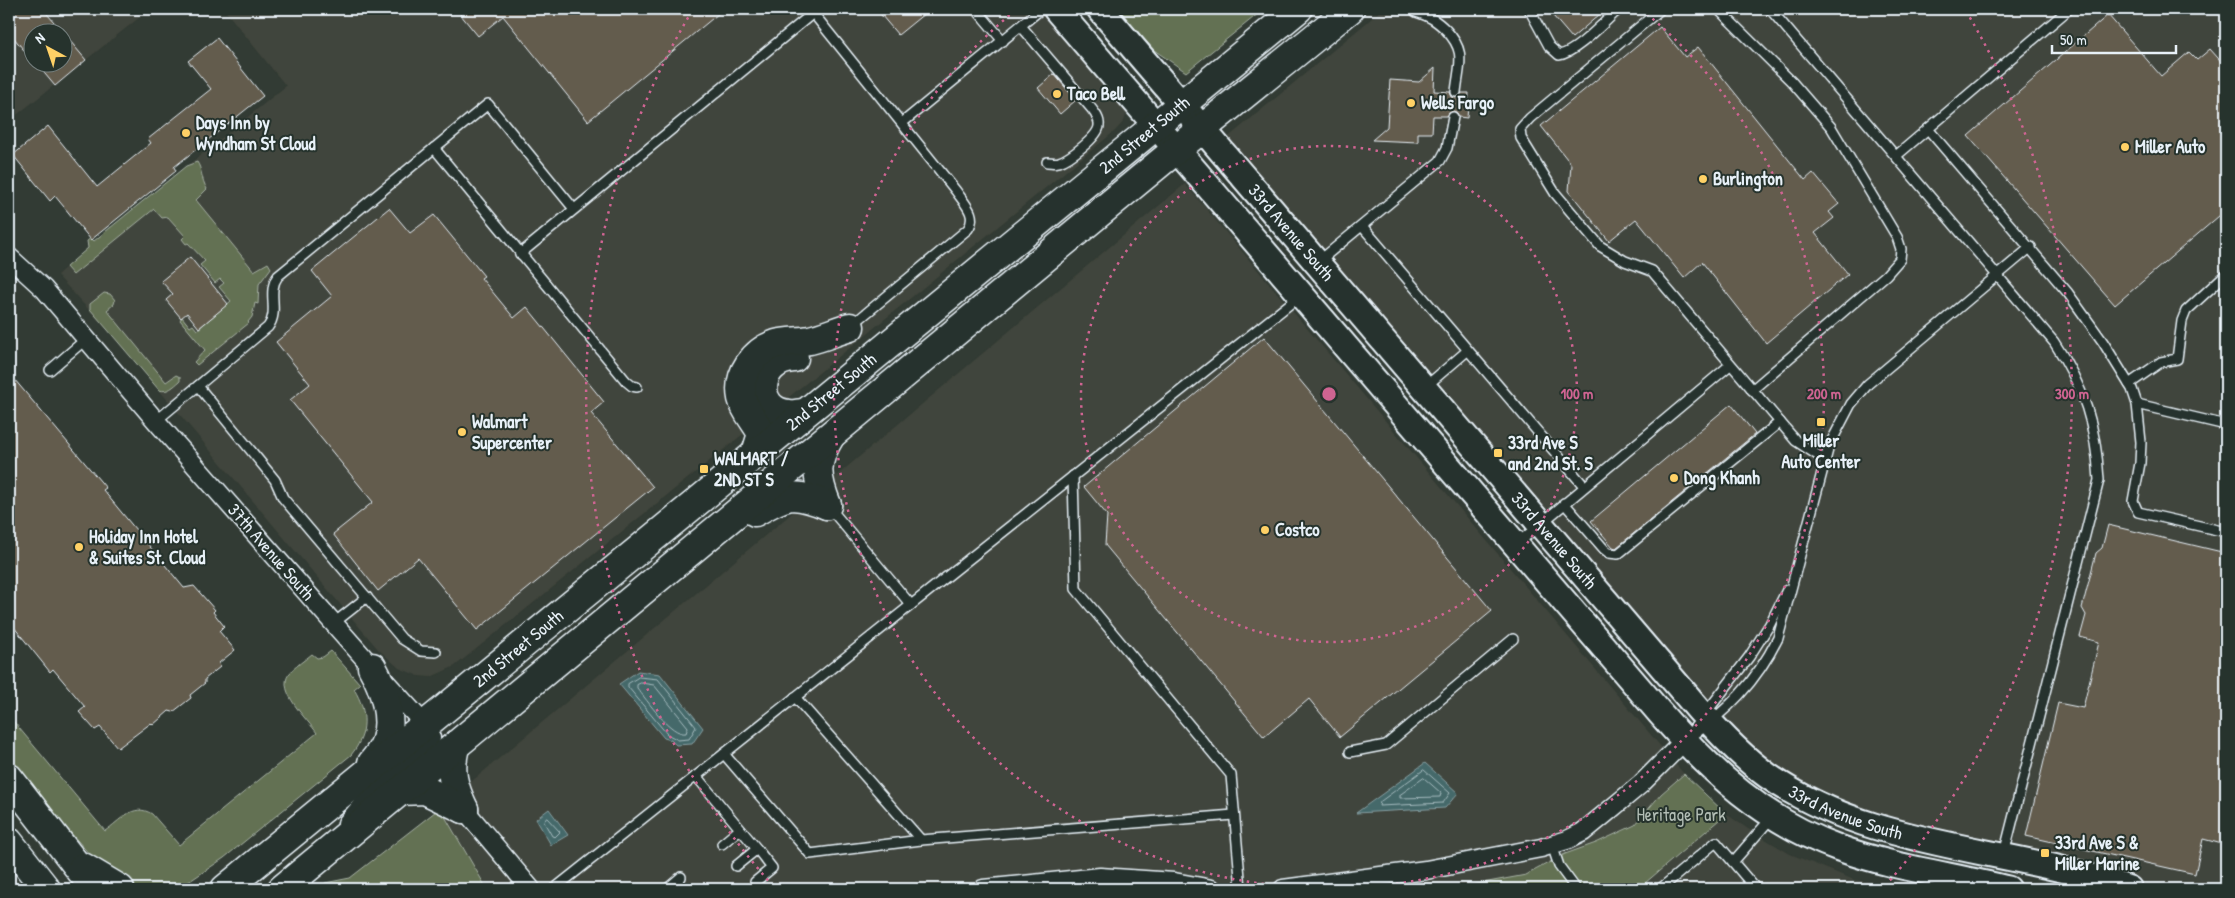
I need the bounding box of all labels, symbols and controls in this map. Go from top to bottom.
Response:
north arrow [22,22,72,72]
scale bar [2052,22,2176,54]
text: N [30,28,49,47]
text: 50 m [2060,29,2087,50]
place label: Taco Bell [1066,81,1126,106]
marker: Taco Bell [1051,88,1063,100]
street label: 2nd Street South [1093,90,1195,179]
place label: Wells Fargo [1421,90,1495,116]
marker: Wells Fargo [1405,97,1417,109]
place label: Days Inn by Wyndham St Cloud [196,110,316,157]
marker: Days Inn by Wyndham St Cloud [180,127,192,139]
place label: Miller Auto [2135,134,2206,159]
marker: Miller Auto [2119,141,2131,153]
place label: Burlington [1713,166,1783,192]
marker: Burlington [1697,173,1709,185]
street label: 33rd Avenue South [1243,178,1340,286]
street label: 2nd Street South [780,347,882,436]
text: 100 m [1561,383,1593,404]
text: 200 m [1807,383,1841,404]
text: 300 m [2055,383,2089,404]
centre of rings [1320,385,1338,403]
place label: Walmart Supercenter [472,409,552,456]
marker: Miller Auto Center [1815,416,1827,428]
marker: Walmart Supercenter [456,426,468,438]
place label: Miller Auto Center [1781,428,1861,474]
place label: 33rd Ave S and 2nd St. S [1508,430,1594,476]
place label: WALMART / 2ND ST S [714,446,789,492]
marker: 33rd Ave S and 2nd St. S [1492,447,1504,459]
marker: WALMART / 2ND ST S [698,463,710,475]
place label: Dong Khanh [1684,465,1760,491]
marker: Dong Khanh [1668,472,1680,484]
street label: 33rd Avenue South [1506,486,1603,594]
street label: 37th Avenue South [222,498,321,606]
place label: Costco [1275,517,1320,542]
place label: Holiday Inn Hotel & Suites St. Cloud [89,524,205,570]
marker: Costco [1259,524,1271,536]
marker: Holiday Inn Hotel & Suites St. Cloud [73,541,85,553]
street label: 2nd Street South [467,603,569,693]
street label: 33rd Avenue South [1784,779,1906,846]
park label: Heritage Park [1636,802,1726,827]
place label: 33rd Ave S & Miller Marine [2055,830,2141,876]
marker: 33rd Ave S & Miller Marine [2039,847,2051,859]

